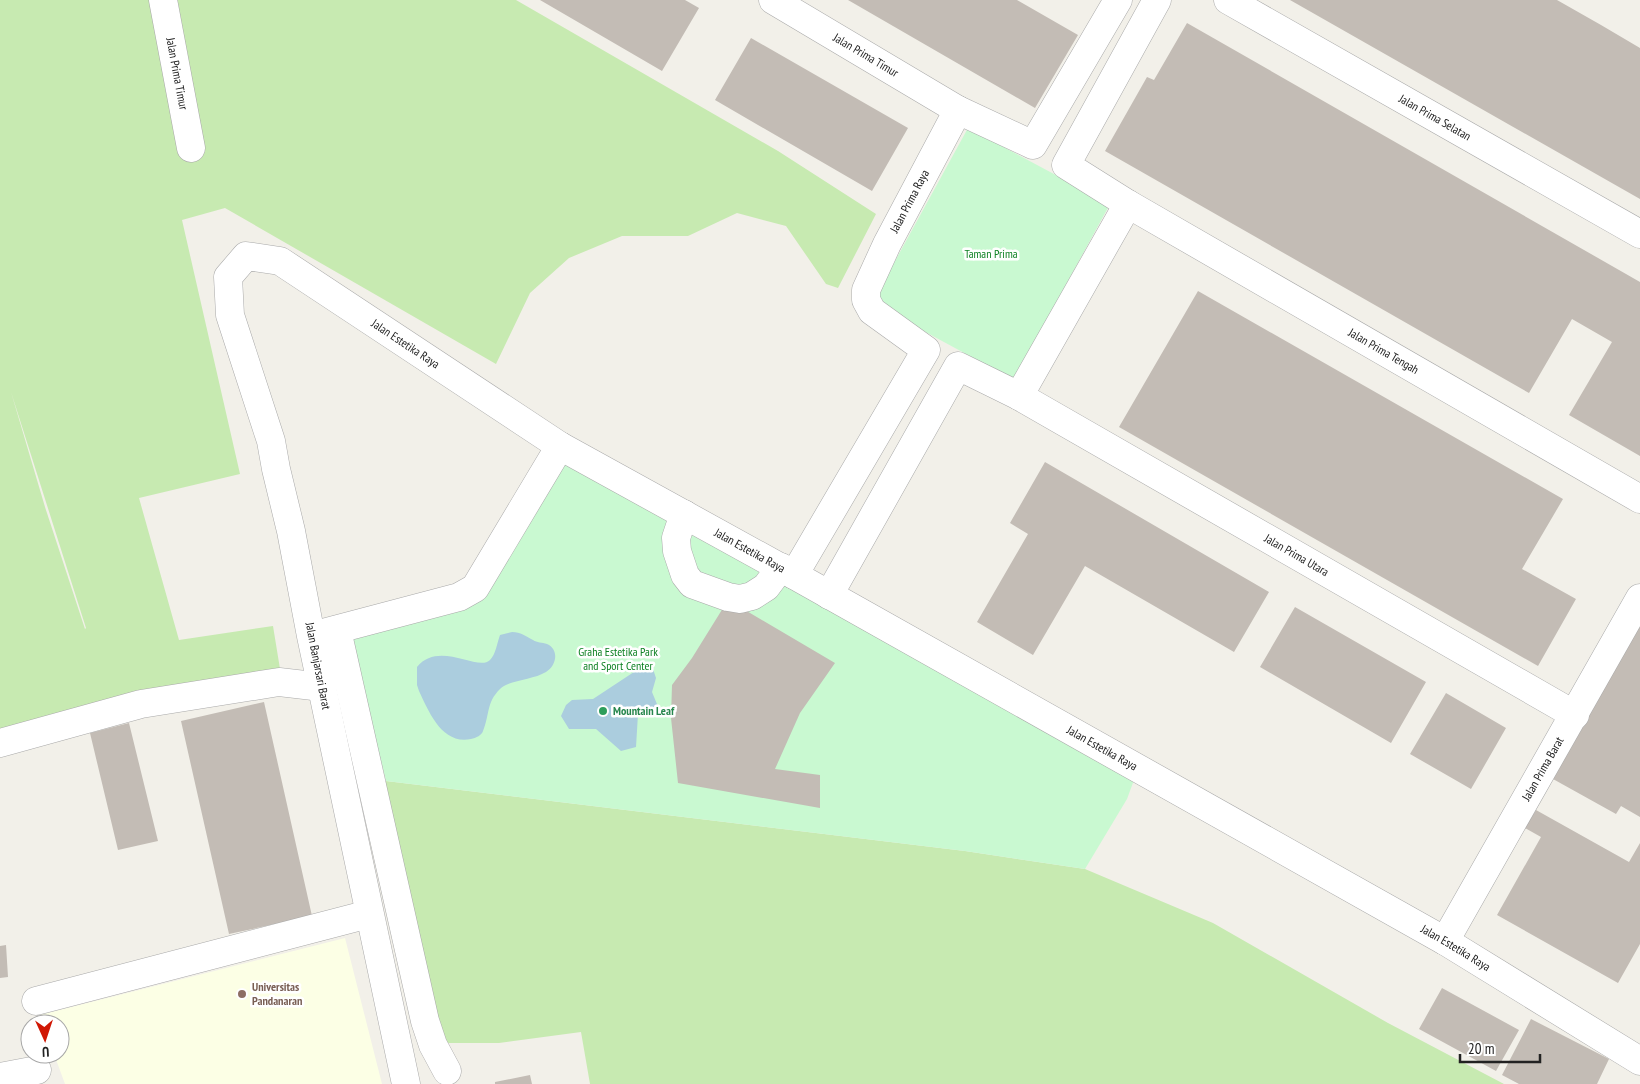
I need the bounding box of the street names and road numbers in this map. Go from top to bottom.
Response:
street label: Jalan Prima Timur [830,29,902,80]
street label: Jalan Prima Timur [163,35,192,112]
street label: Jalan Prima Selatan [1396,90,1474,143]
street label: Jalan Prima Raya [886,167,932,236]
street label: Jalan Estetika Raya [368,315,443,371]
street label: Jalan Prima Tengah [1345,324,1422,377]
street label: Jalan Estetika Raya [711,524,788,576]
street label: Jalan Prima Utara [1261,530,1332,579]
street label: Jalan Banjarsari Barat [302,620,334,712]
street label: Jalan Estetika Raya [1064,722,1140,774]
street label: Jalan Prima Barat [1518,733,1567,804]
street label: Jalan Estetika Raya [1418,921,1494,974]

